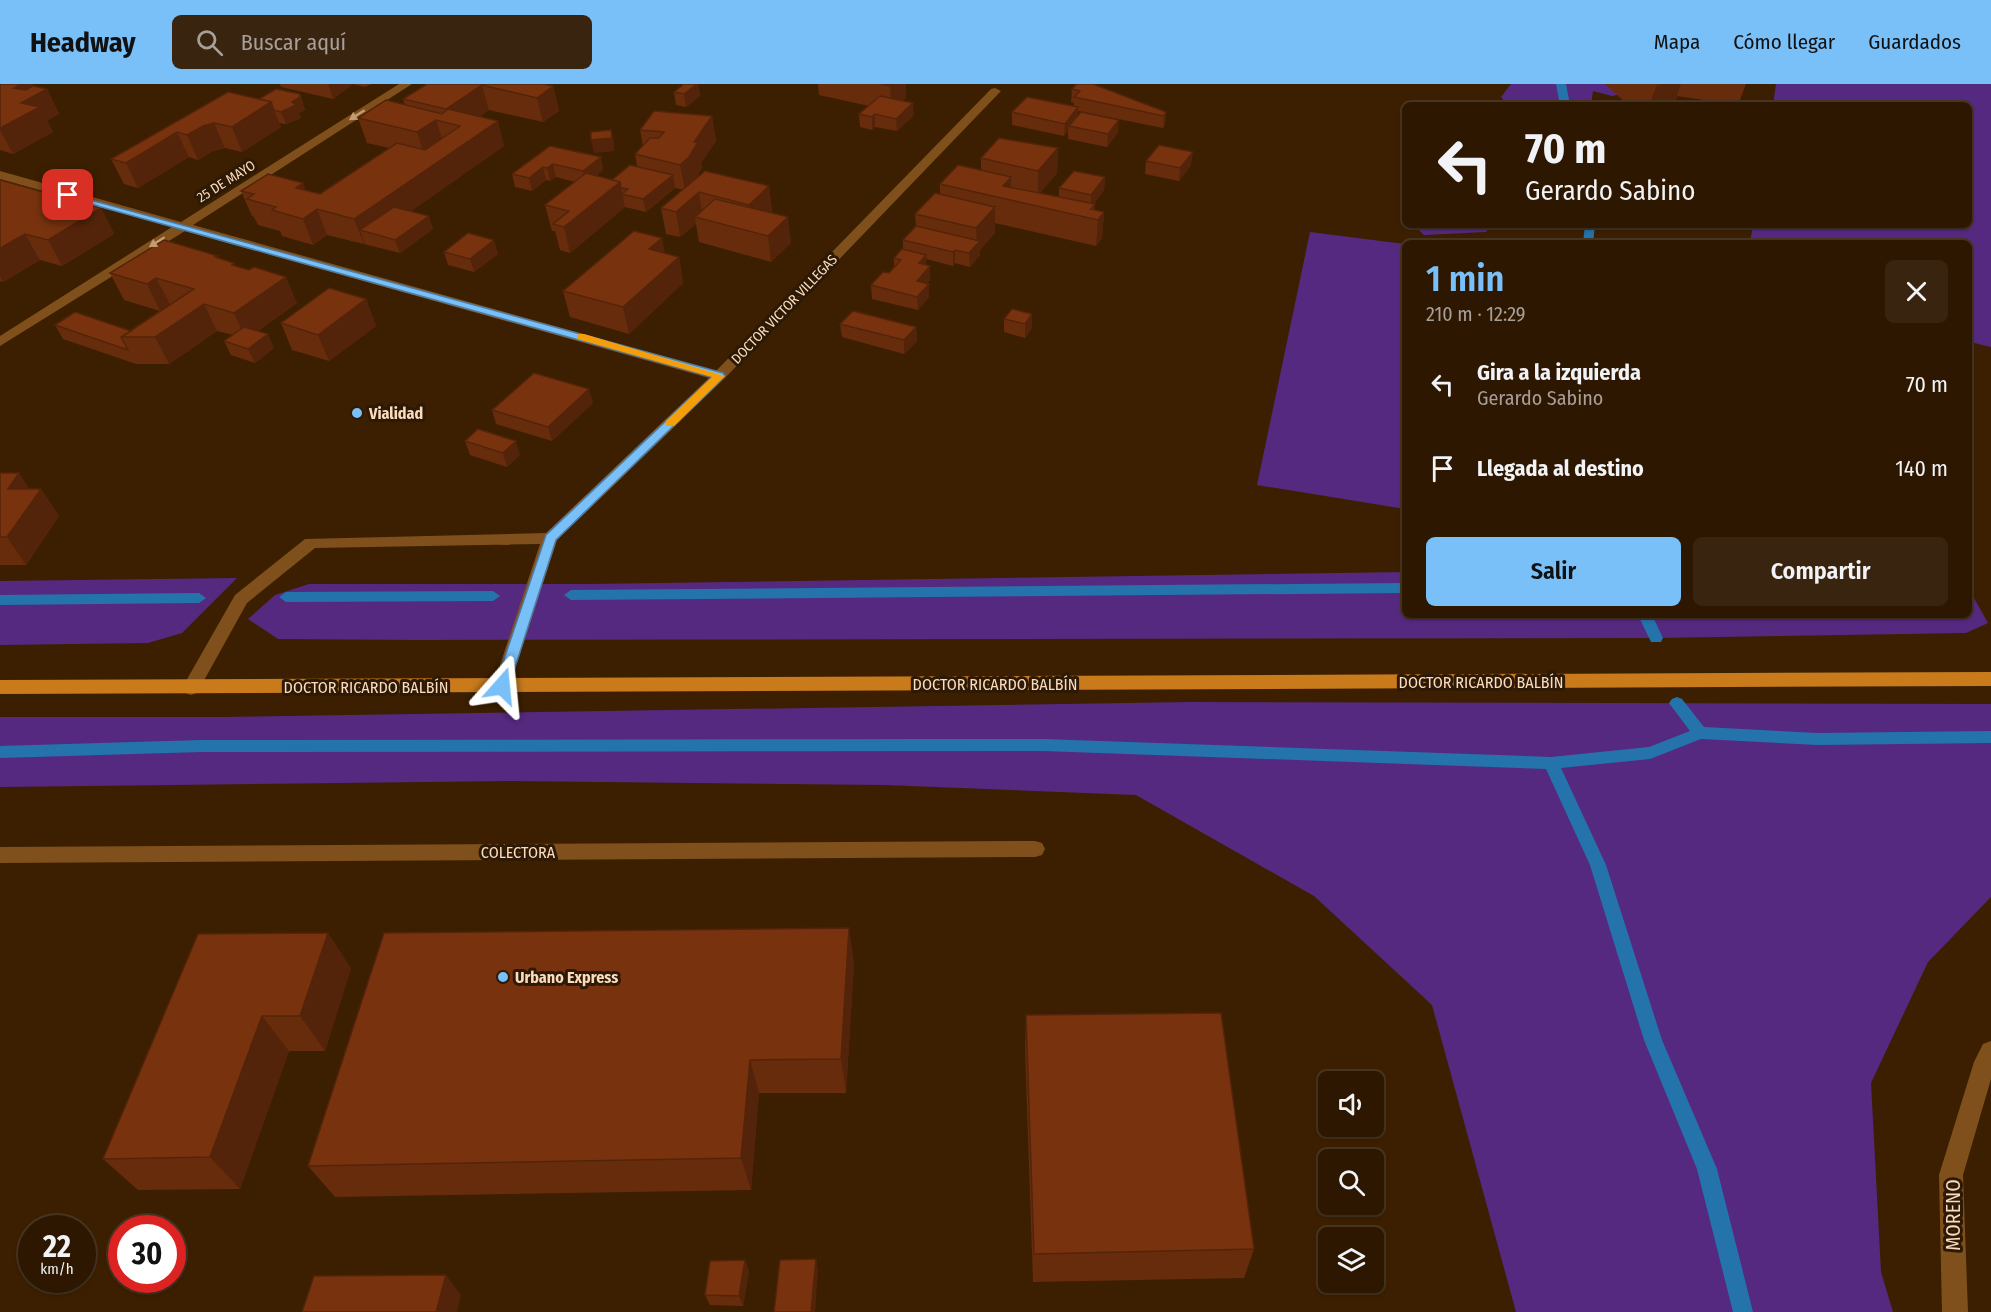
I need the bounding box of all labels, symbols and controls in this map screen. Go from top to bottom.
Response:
search box [172,15,592,69]
text: Headway [30,26,136,59]
icon: search [193,26,226,59]
text: Buscar aquí [241,29,346,56]
text: Mapa [1654,29,1700,55]
text: Cómo llegar [1733,29,1835,55]
text: Guardados [1868,29,1961,55]
one-way arrow [349,110,366,121]
text: 70 m [1525,124,1606,174]
icon: left [1426,126,1504,204]
street label: 25 DE MAYO [194,157,259,206]
pin [42,169,93,220]
text: Gerardo Sabino [1525,175,1696,207]
icon: arrive [51,178,84,211]
one-way arrow [149,237,165,248]
street label: DOCTOR VICTOR VILLEGAS [728,251,841,367]
text: 1 min [1426,257,1504,301]
button: close [1885,260,1948,323]
text: 210 m · 12:29 [1426,302,1526,326]
text: Gira a la izquierda [1477,359,1641,386]
icon: left [1426,368,1459,401]
text: 70 m [1906,371,1948,398]
text: Gerardo Sabino [1477,386,1603,410]
place label: Vialidad [368,404,423,423]
marker: Vialidad [350,406,364,420]
icon: arrive [1426,452,1459,485]
text: Llegada al destino [1477,455,1644,482]
text: 140 m [1895,455,1948,482]
button: Salir [1426,537,1681,606]
button: Compartir [1693,537,1948,606]
position arrow [470,654,534,718]
street label: DOCTOR RICARDO BALBÍN [1399,673,1563,692]
street label: DOCTOR RICARDO BALBÍN [913,675,1077,694]
street label: DOCTOR RICARDO BALBÍN [284,678,448,697]
street label: COLECTORA [481,843,556,862]
place label: Urbano Express [515,968,618,987]
marker: Urbano Express [496,970,510,984]
map controls [1318,1071,1384,1293]
button: sound [1318,1071,1384,1137]
button: search [1318,1149,1384,1215]
street label: MORENO [1941,1179,1965,1251]
speed limit sign: 30 [108,1215,186,1293]
button: layers [1318,1227,1384,1293]
text: 22 [43,1229,71,1265]
text: km/h [40,1260,74,1278]

